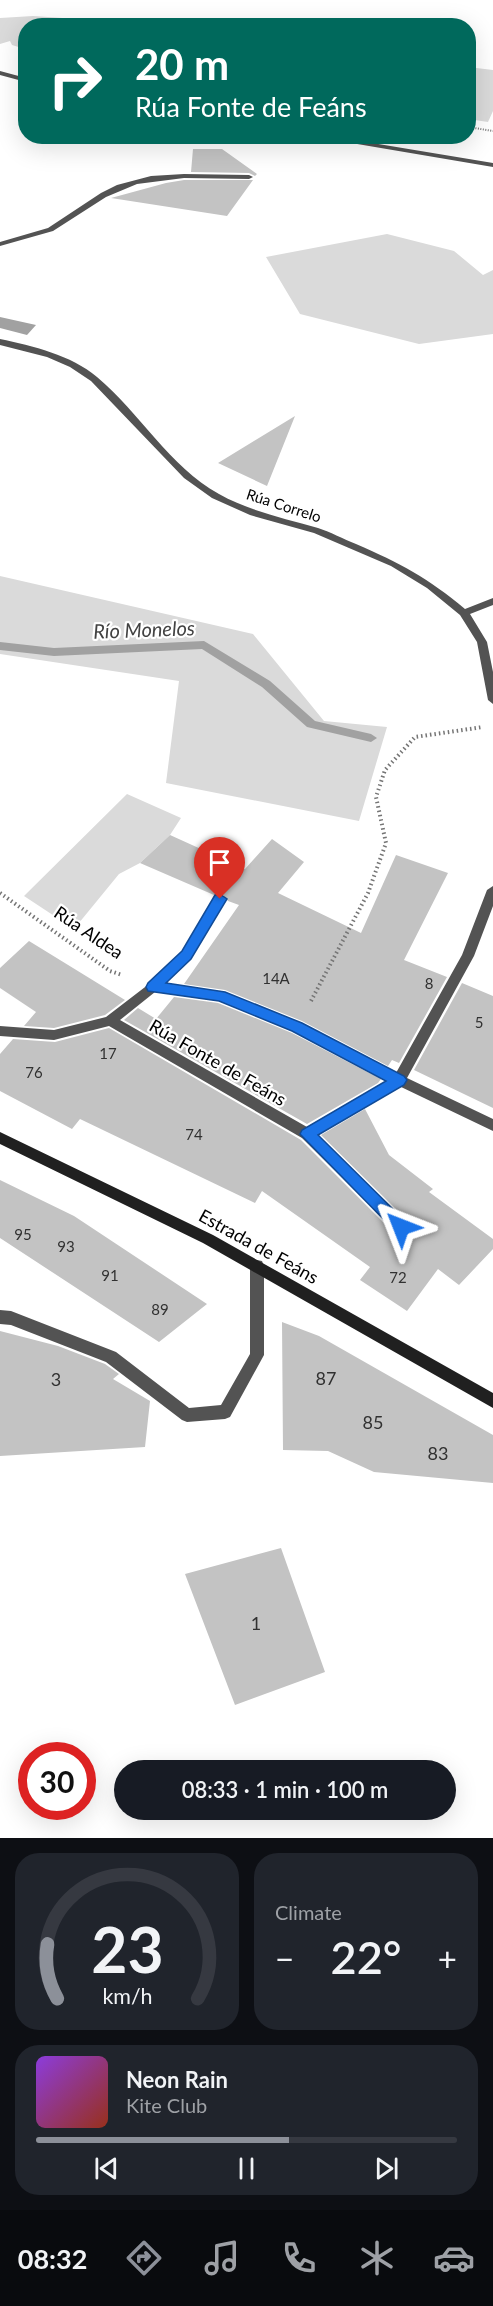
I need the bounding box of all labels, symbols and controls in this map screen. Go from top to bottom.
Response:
text: 20 m [135,39,229,89]
icon: right [36,42,114,120]
text: Rúa Fonte de Feáns [135,90,367,123]
street label: Rúa Correlo [244,484,324,526]
water label: Río Monelos [93,615,195,643]
pin [194,837,245,899]
icon: arrive [203,846,236,879]
street label: Rúa Aldea [50,901,128,963]
house number: 14A [262,969,291,987]
house number: 8 [425,974,433,992]
house number: 5 [475,1013,483,1031]
street label: Rúa Fonte de Feáns [146,1014,291,1110]
house number: 17 [99,1044,117,1062]
house number: 76 [25,1063,43,1081]
house number: 74 [185,1125,203,1143]
position arrow [369,1195,433,1259]
street label: Estrada de Feáns [195,1204,323,1288]
house number: 95 [14,1225,32,1243]
house number: 93 [57,1237,75,1255]
house number: 91 [101,1266,119,1284]
house number: 72 [389,1268,407,1286]
house number: 89 [151,1300,169,1318]
house number: 87 [316,1367,336,1389]
house number: 3 [51,1368,61,1390]
house number: 85 [363,1411,383,1433]
house number: 83 [428,1442,448,1464]
house number: 1 [251,1612,261,1634]
speed limit sign: 30 [18,1742,96,1820]
text: 08:33 · 1 min · 100 m [182,1776,388,1803]
text: Climate [275,1900,342,1924]
text: 23 [91,1911,163,1986]
text: 22° [331,1930,401,1984]
text: − [275,1938,294,1978]
text: + [438,1938,457,1978]
text: km/h [102,1983,152,2009]
text: Neon Rain [126,2066,228,2093]
text: Kite Club [126,2093,207,2117]
icon: previous [90,2152,123,2185]
icon: pause [230,2152,263,2185]
icon: next [370,2152,403,2185]
icon: directions [123,2237,165,2279]
icon: music [201,2237,243,2279]
icon: phone [278,2237,320,2279]
icon: climate [356,2237,398,2279]
icon: car [433,2237,475,2279]
text: 08:32 [18,2242,87,2275]

